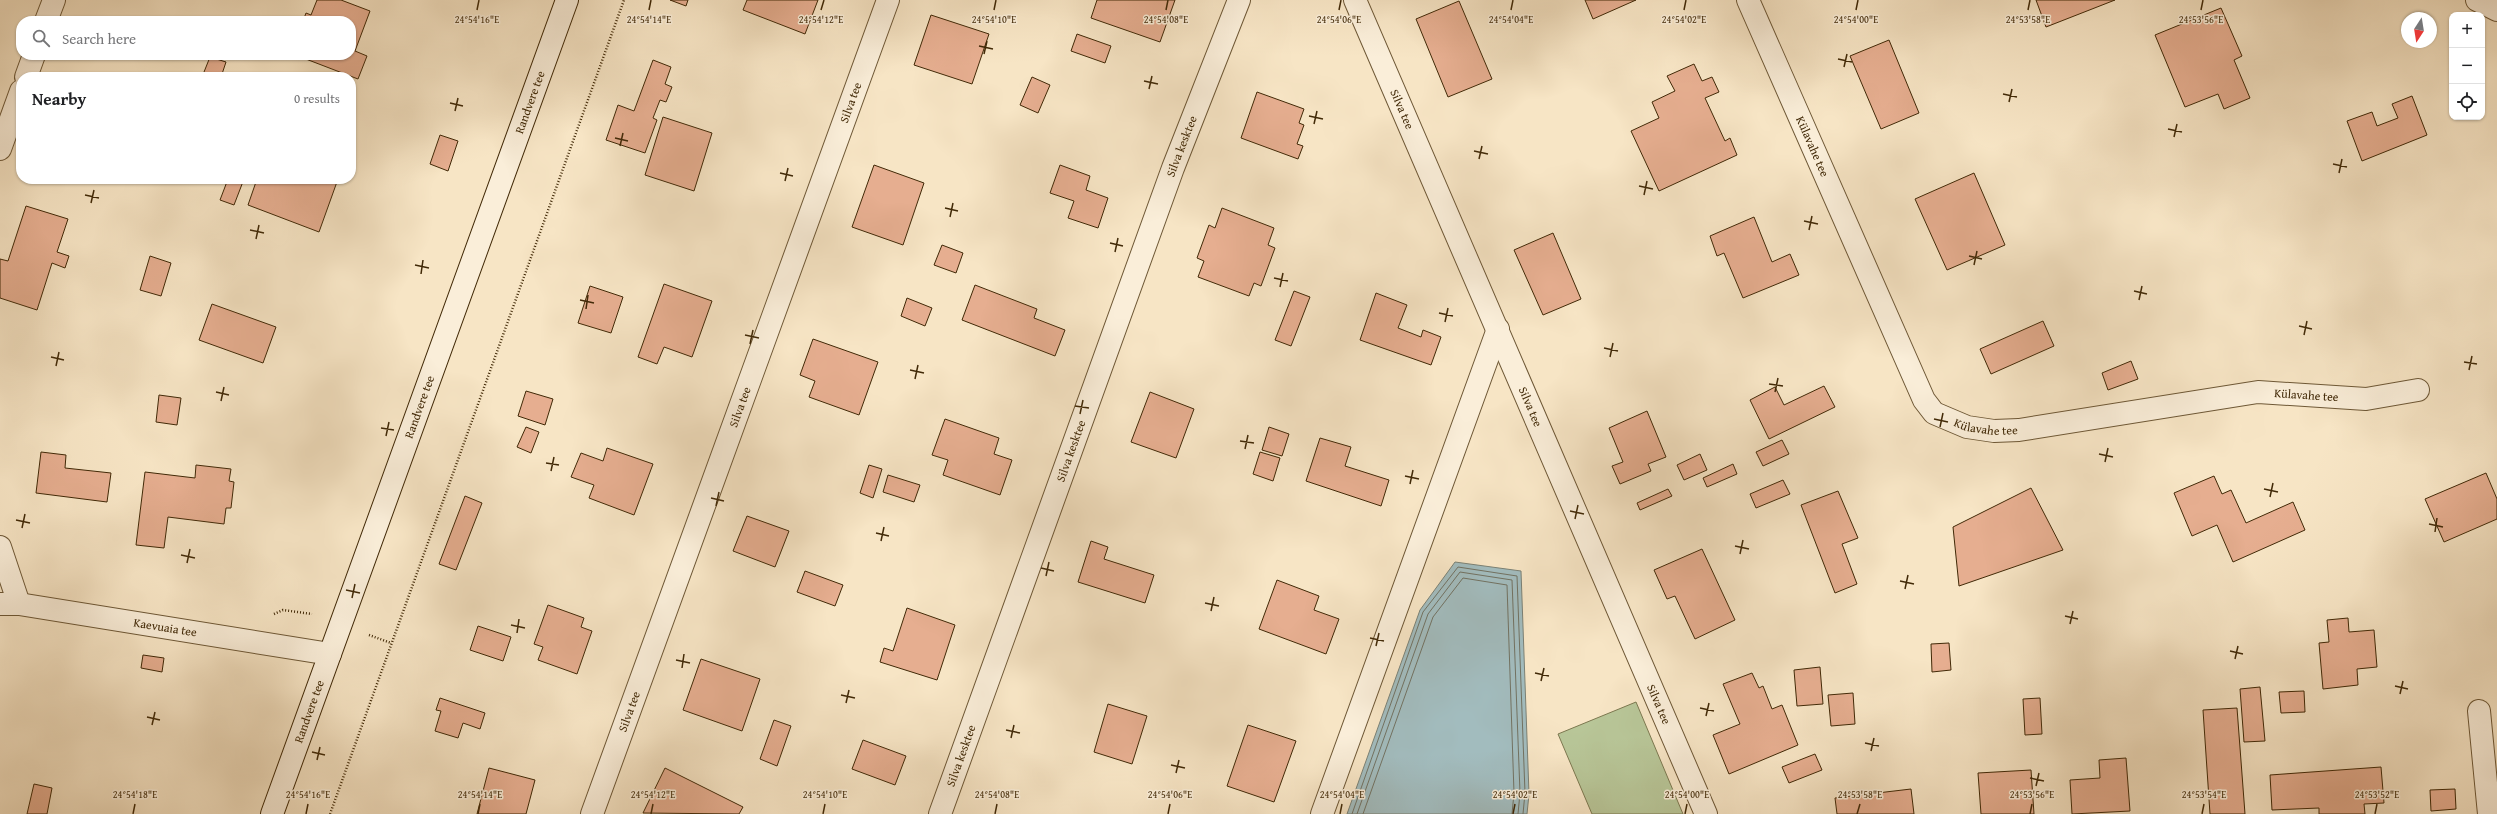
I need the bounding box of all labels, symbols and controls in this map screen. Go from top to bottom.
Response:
text: 24°54'16"E [455,12,499,27]
text: 24°54'14"E [627,12,671,27]
text: 24°54'12"E [799,12,843,27]
text: 24°54'10"E [972,12,1016,27]
text: 24°54'08"E [1144,12,1188,27]
text: 24°54'06"E [1317,12,1361,27]
text: 24°54'04"E [1489,12,1533,27]
text: 24°54'02"E [1662,12,1706,27]
text: 24°54'00"E [1834,12,1878,27]
text: 24°53'58"E [2006,12,2050,27]
text: 24°53'56"E [2179,12,2223,27]
north arrow [2401,12,2437,48]
map controls [2449,12,2485,120]
button: + [2449,12,2485,48]
search box [16,16,356,60]
icon: search [30,27,52,49]
text: Search here [62,28,136,49]
button: − [2449,48,2485,84]
street label: Randvere tee [510,68,549,136]
street label: Silva tee [835,79,866,125]
button: locate [2449,84,2485,120]
text: Nearby [32,86,86,111]
street label: Silva tee [1386,86,1419,132]
text: 0 results [294,89,340,108]
street label: Silva kesktee [1161,113,1201,179]
street label: Külavahe tee [1792,113,1834,180]
street label: Randvere tee [400,373,438,441]
street label: Silva tee [724,384,755,430]
street label: Silva tee [1515,384,1547,430]
street label: Külavahe tee [2274,384,2339,405]
street label: Külavahe tee [1951,413,2018,439]
street label: Silva kesktee [1052,417,1090,484]
street label: Kaevuaia tee [132,614,198,641]
street label: Randvere tee [289,677,328,745]
street label: Silva tee [1643,681,1675,727]
street label: Silva tee [614,688,644,734]
street label: Silva kesktee [942,722,980,789]
text: 24°54'18"E [113,787,157,802]
text: 24°54'16"E [286,787,330,802]
text: 24°54'14"E [458,787,502,802]
text: 24°54'12"E [631,787,675,802]
text: 24°54'10"E [803,787,847,802]
text: 24°54'08"E [975,787,1019,802]
text: 24°54'06"E [1148,787,1192,802]
text: 24°54'04"E [1320,787,1364,802]
text: 24°54'02"E [1493,787,1537,802]
text: 24°54'00"E [1665,787,1709,802]
text: 24°53'58"E [1838,787,1882,802]
text: 24°53'56"E [2010,787,2054,802]
text: 24°53'54"E [2182,787,2226,802]
text: 24°53'52"E [2355,787,2399,802]

